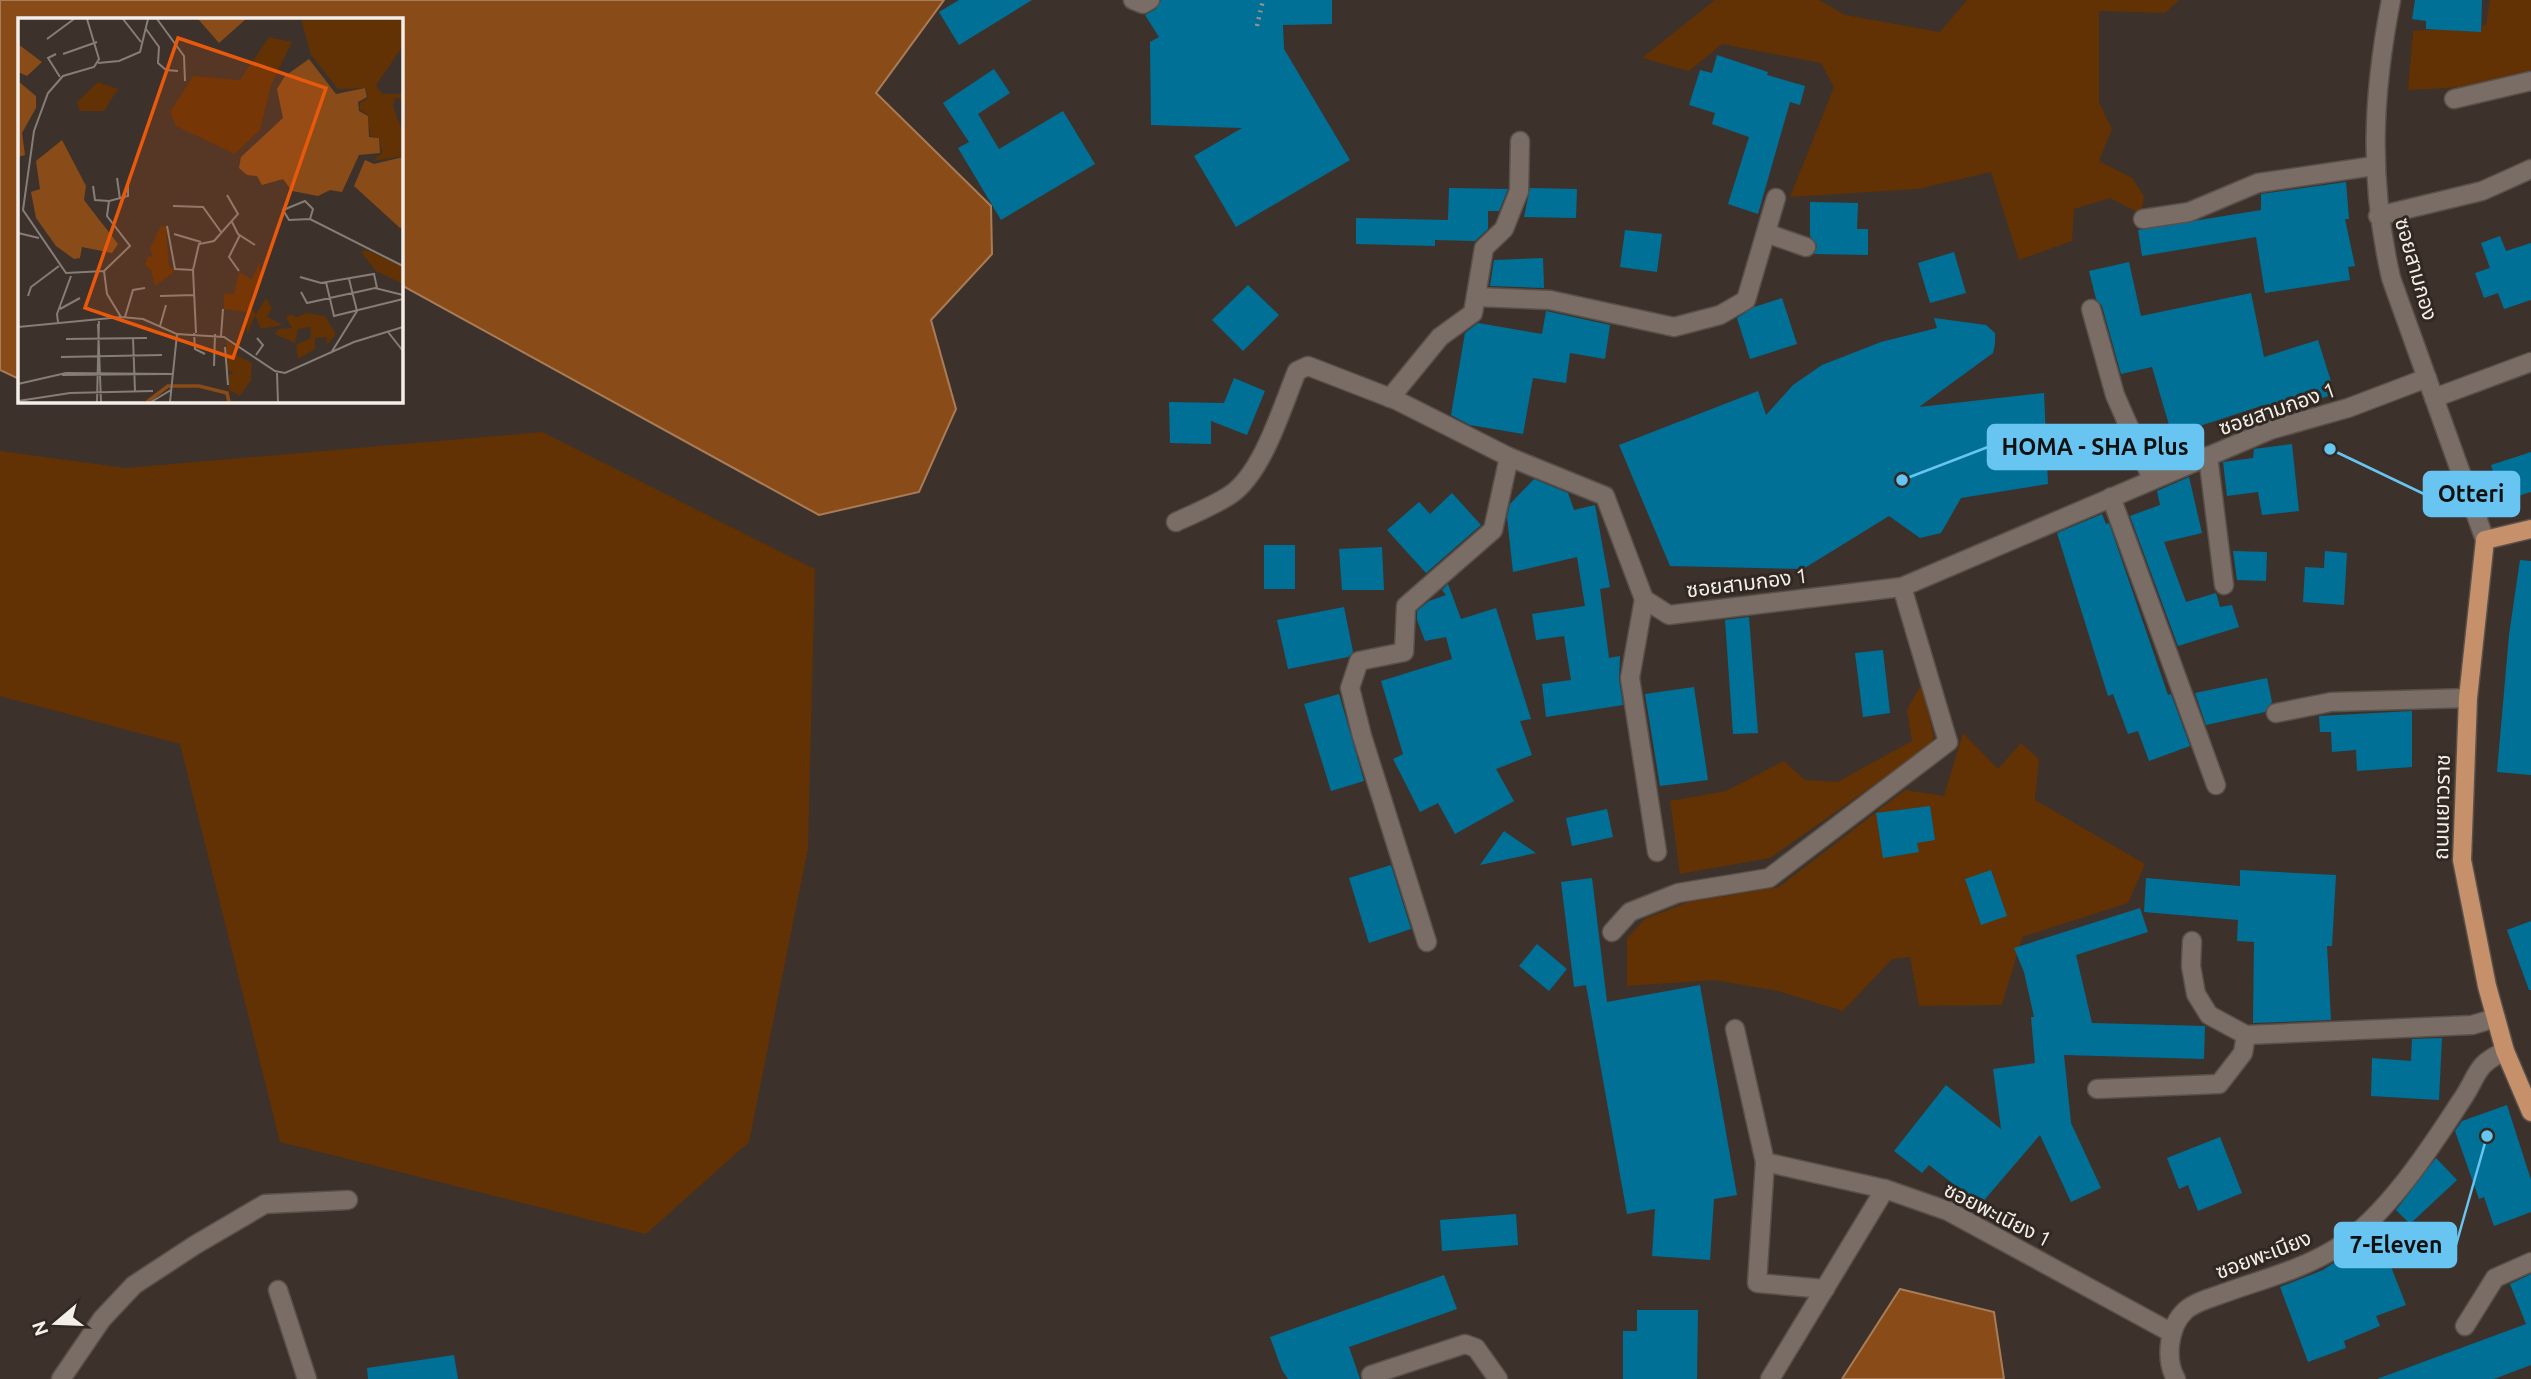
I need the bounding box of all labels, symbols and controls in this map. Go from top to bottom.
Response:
inset map [18,18,402,402]
street label: ซอยสามกอง [2391,215,2443,323]
street label: ซอยสามกอง 1 [2215,377,2339,439]
callout: HOMA - SHA Plus [1988,425,2203,469]
text: HOMA - SHA Plus [2001,434,2189,459]
callout: Otteri [2424,472,2519,516]
text: Otteri [2438,481,2504,506]
street label: ซอยสามกอง 1 [1685,563,1809,601]
street label: ถนนเยาวราช [2428,754,2454,860]
street label: ซอยพะเนียง 1 [1940,1177,2056,1251]
callout: 7-Eleven [2335,1223,2456,1267]
street label: ซอยพะเนียง [2212,1225,2314,1283]
text: 7-Eleven [2349,1232,2443,1257]
north arrow [21,1288,91,1358]
text: N [27,1318,53,1339]

